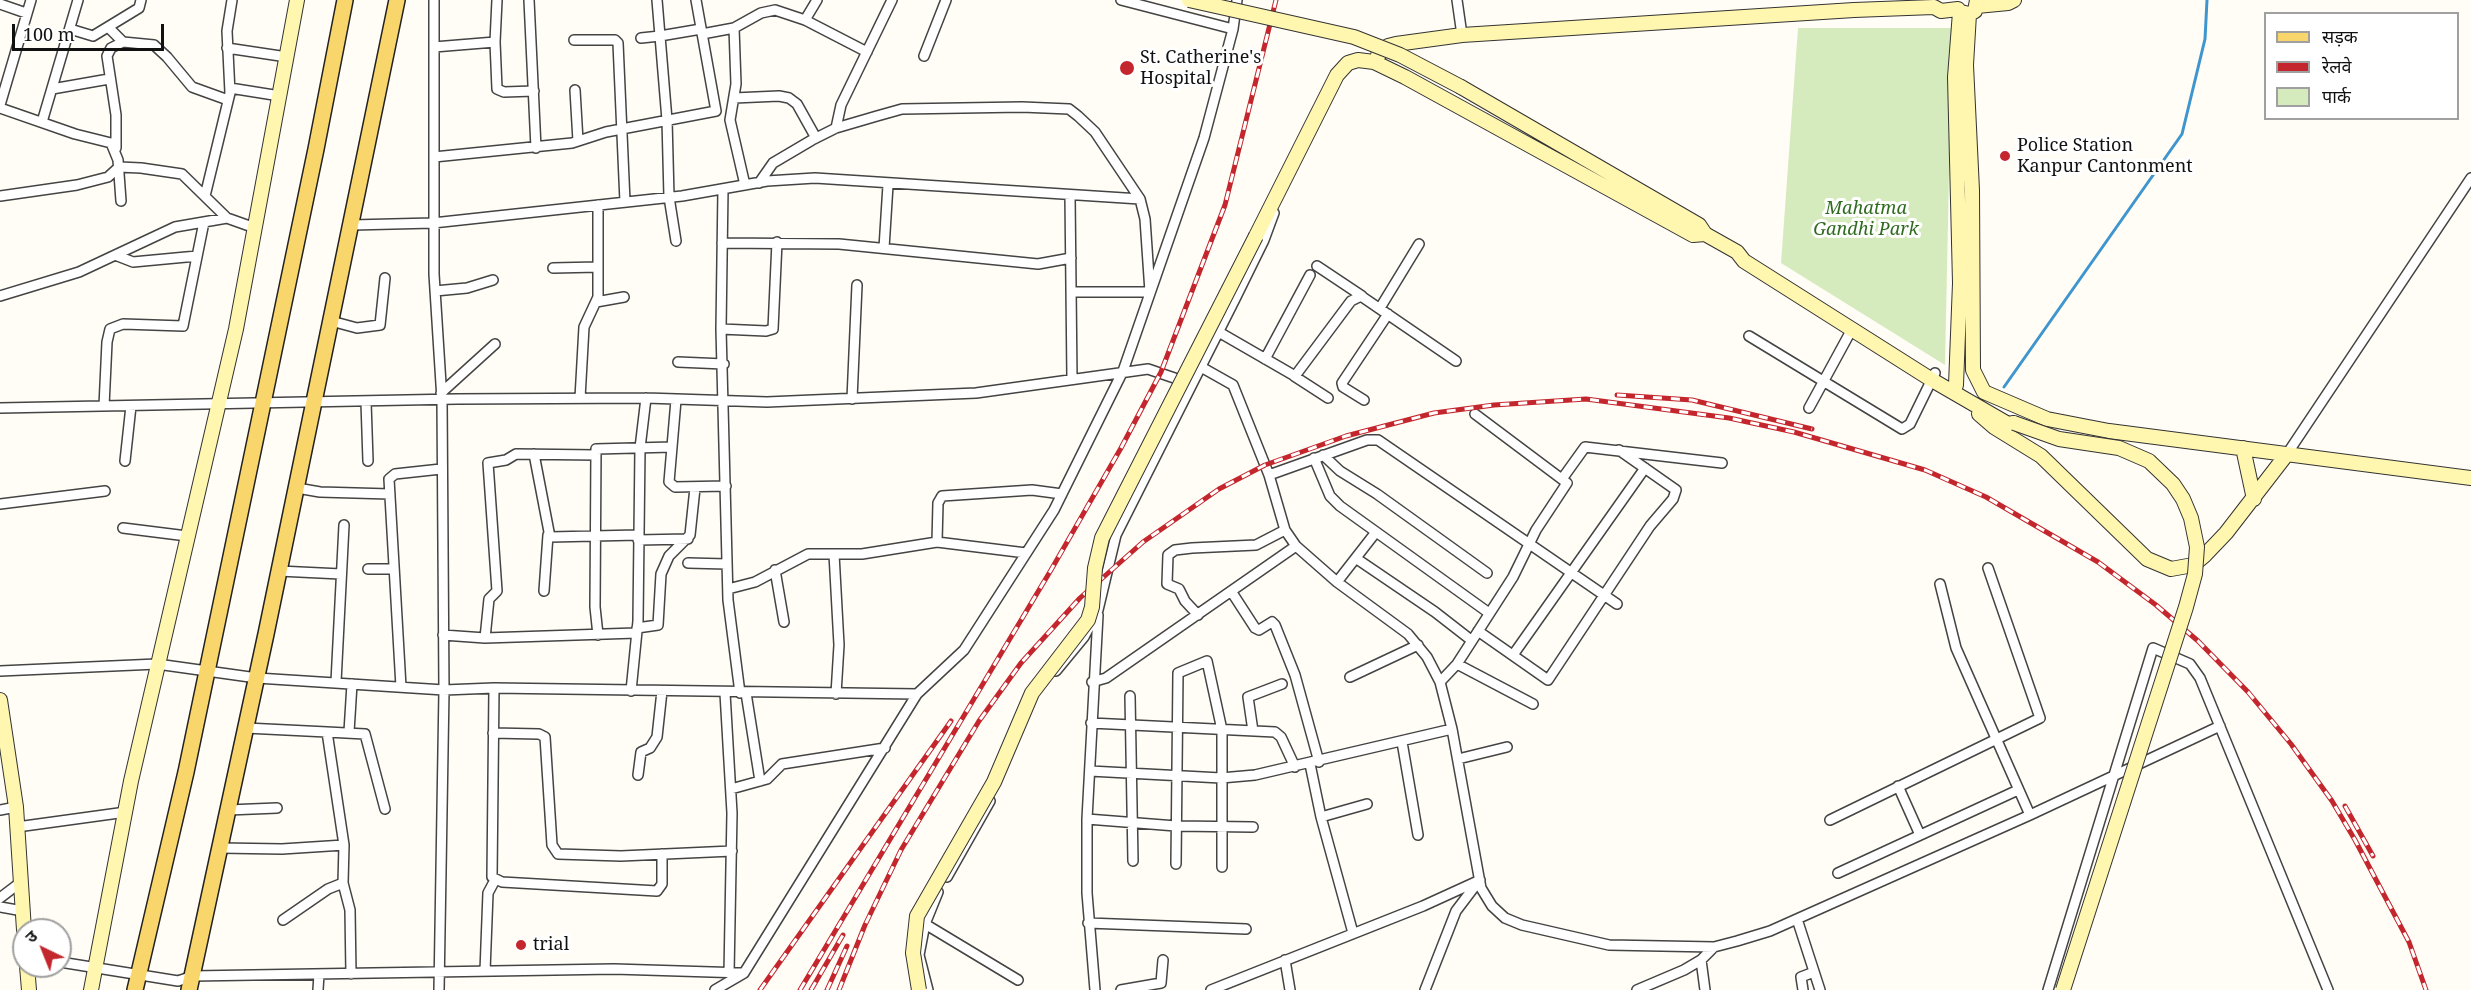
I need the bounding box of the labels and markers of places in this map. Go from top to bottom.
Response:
place label: St. Catherine's Hospital [1140,47,1261,90]
marker: St. Catherine's Hospital [1118,59,1136,77]
place label: Police Station Kanpur Cantonment [2017,135,2193,178]
marker: Police Station Kanpur Cantonment [1998,149,2012,163]
place label: trial [533,934,569,956]
marker: trial [514,938,528,952]

